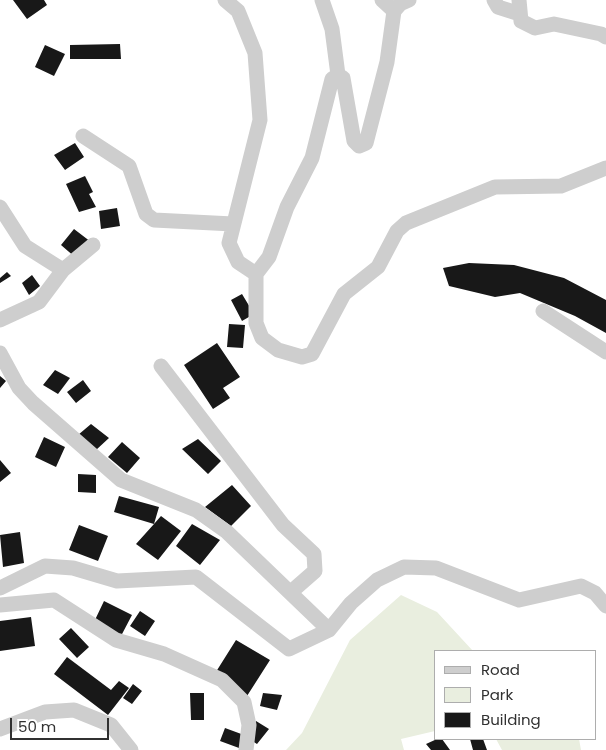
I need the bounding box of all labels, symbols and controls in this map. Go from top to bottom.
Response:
legend [434,650,596,740]
text: Road [481,659,520,680]
text: Park [481,684,513,705]
scale bar [12,708,111,740]
text: Building [481,709,541,730]
text: 50 m [18,716,56,737]

